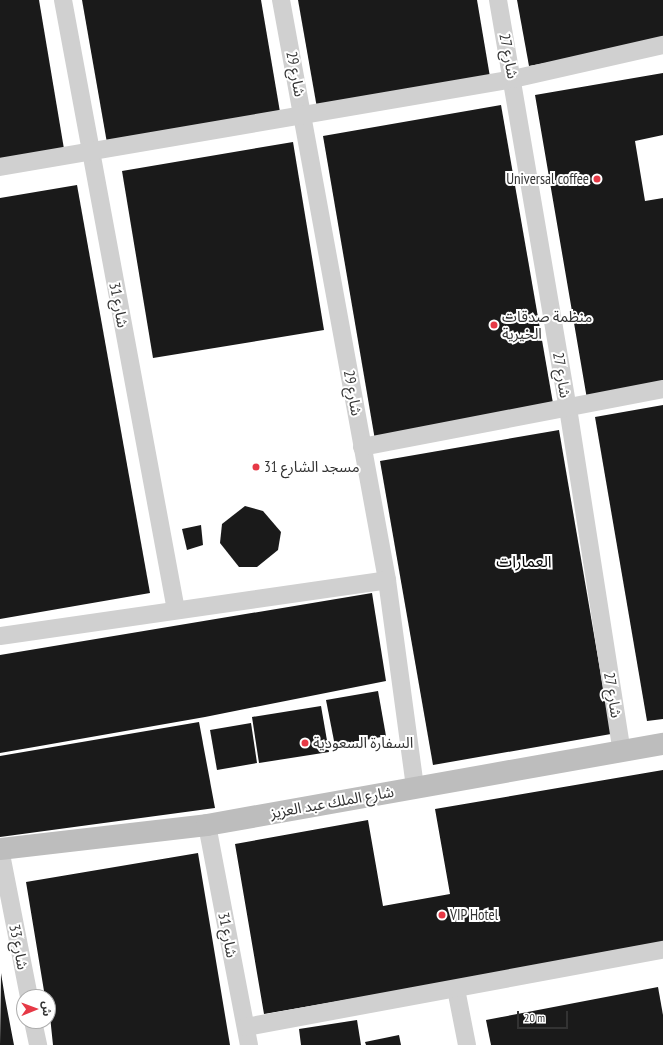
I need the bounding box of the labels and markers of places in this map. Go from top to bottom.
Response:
place label: Universal coffee [506,170,589,188]
marker: Universal coffee [592,174,602,184]
place label: منظمة صدقات الخيرية [502,307,592,342]
marker: منظمة صدقات الخيرية [489,320,499,330]
place label: مسجد الشارع 31 [264,458,360,476]
marker: مسجد الشارع 31 [251,462,261,472]
place label: السفارة السعودية [313,734,413,752]
marker: السفارة السعودية [300,738,310,748]
place label: VIP Hotel [450,906,499,924]
marker: VIP Hotel [437,910,447,920]

